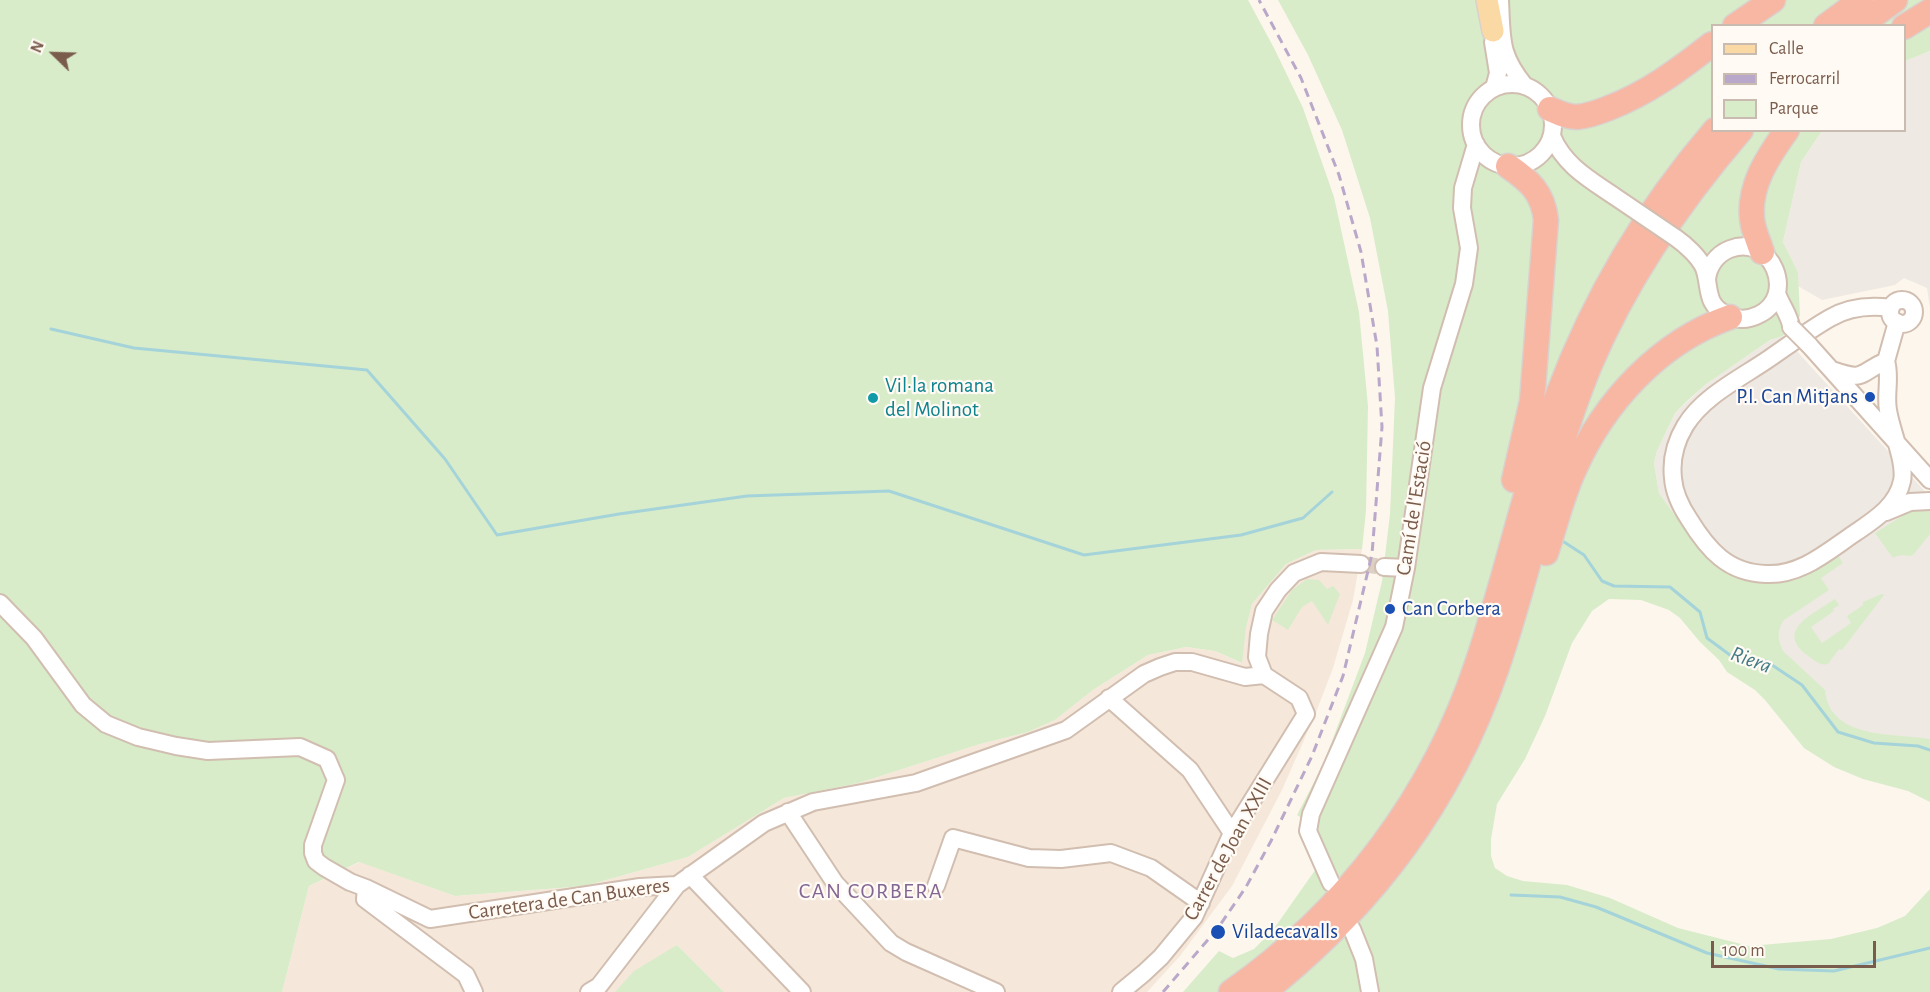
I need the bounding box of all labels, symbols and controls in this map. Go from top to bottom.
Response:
north arrow [24,24,84,84]
legend [1711,24,1906,132]
text: N [28,39,47,55]
text: Calle [1769,40,1804,58]
text: Ferrocarril [1769,70,1840,88]
text: Parque [1769,100,1818,118]
place label: Vil·la romana del Molinot [885,373,994,423]
place label: P.I. Can Mitjans [1736,384,1858,410]
marker: P.I. Can Mitjans [1863,390,1877,404]
marker: Vil·la romana del Molinot [866,391,880,405]
street label: Camí de l'Estació [1391,439,1437,577]
place label: Can Corbera [1402,596,1501,622]
marker: Can Corbera [1383,602,1397,616]
water label: Riera [1727,640,1775,680]
street label: Carrer de Joan XXIII [1178,773,1278,925]
street label: Carretera de Can Buxeres [467,872,671,926]
district label: CAN CORBERA [799,878,943,904]
place label: Viladecavalls [1232,919,1338,945]
marker: Viladecavalls [1209,923,1227,941]
scale bar [1714,929,1879,967]
text: 100 m [1722,942,1765,960]

